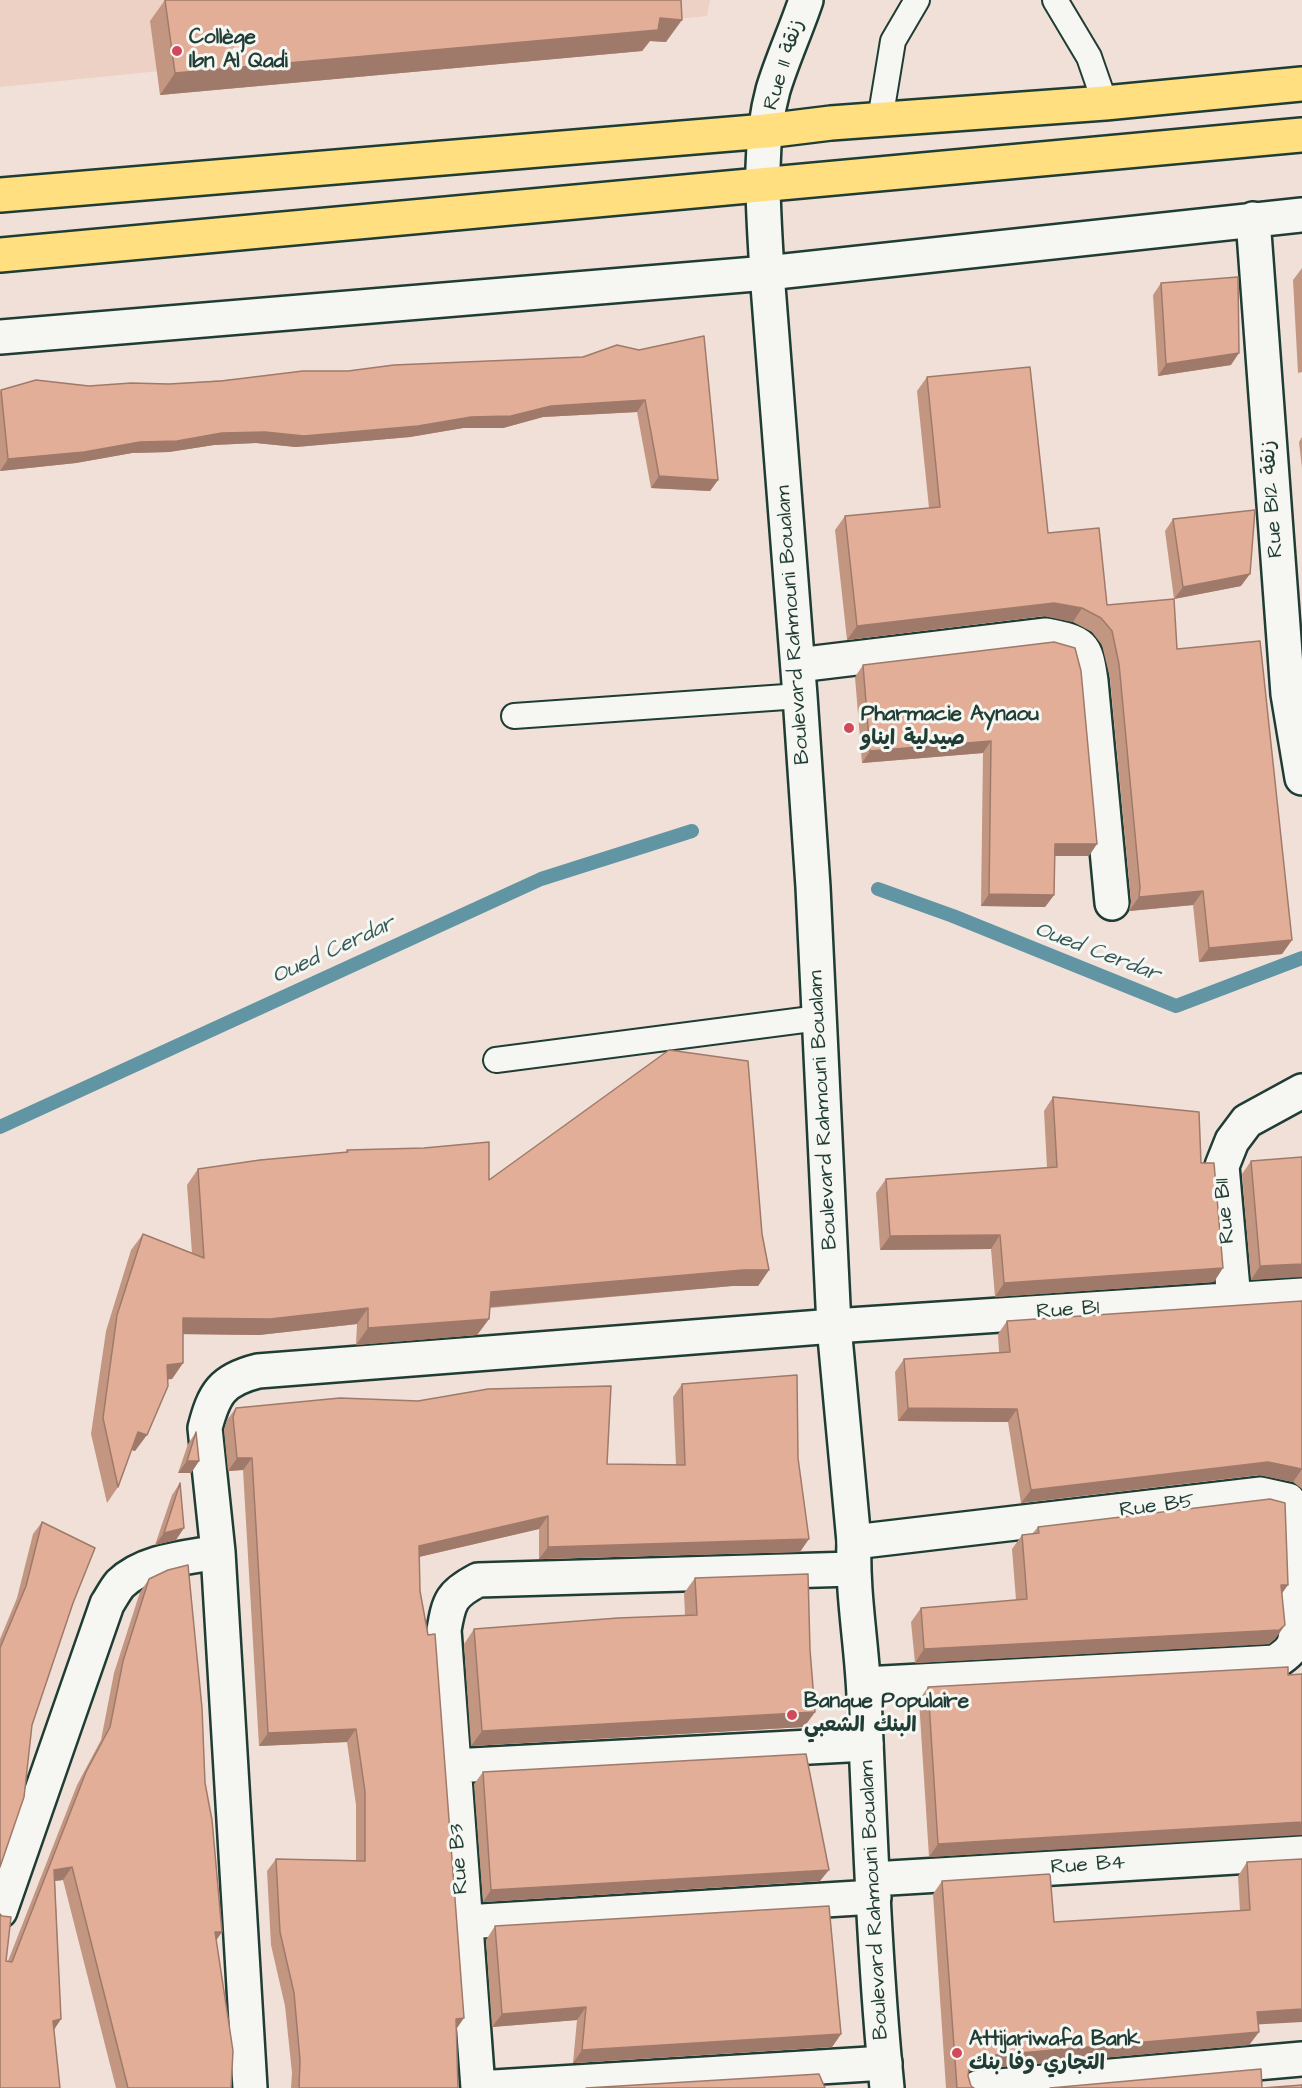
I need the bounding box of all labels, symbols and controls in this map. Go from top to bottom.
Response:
street label: Rue 11 زنقة [759,17,811,113]
place label: Collège Ibn Al Qadi [189,26,288,76]
marker: Collège Ibn Al Qadi [170,44,184,58]
street label: Rue B12 زنقة [1256,439,1290,559]
street label: Boulevard Rahmouni Boualam [772,485,816,765]
place label: Pharmacie Aynaou صيدلية ايناو [861,703,1039,753]
marker: Pharmacie Aynaou صيدلية ايناو [842,721,856,735]
water label: Oued Cerdar [269,911,399,991]
water label: Oued Cerdar [1031,917,1163,989]
street label: Boulevard Rahmouni Boualam [804,970,844,1250]
street label: Rue B11 [1211,1177,1241,1245]
street label: Rue B1 [1036,1296,1100,1326]
street label: Rue B5 [1118,1490,1196,1524]
place label: Banque Populaire البنك الشعبي [804,1690,969,1740]
marker: Banque Populaire البنك الشعبي [785,1708,799,1722]
street label: Boulevard Rahmouni Boualam [855,1760,895,2040]
street label: Rue B3 [445,1823,475,1895]
street label: Rue B4 [1050,1851,1126,1881]
place label: Attijariwafa Bank التجاري وفا بنك [969,2028,1140,2078]
marker: Attijariwafa Bank التجاري وفا بنك [950,2046,964,2060]

